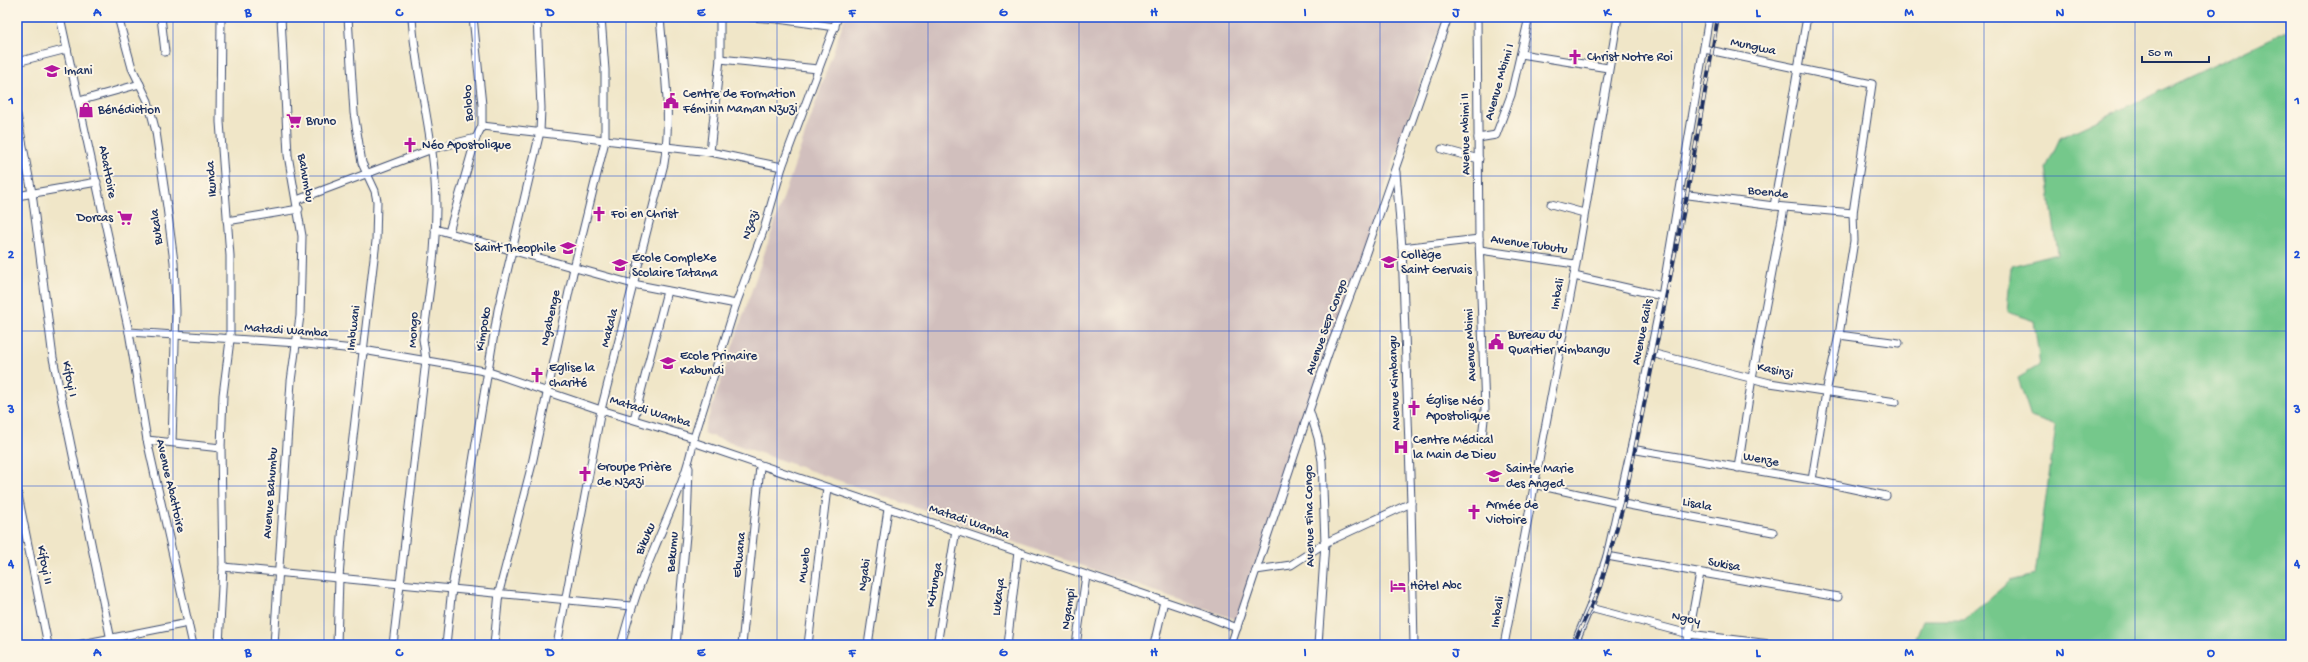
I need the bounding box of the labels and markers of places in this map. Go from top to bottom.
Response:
church icon: Christ Notre Roi [1566,48,1584,66]
place label: Christ Notre Roi [1587,50,1673,65]
school or university icon: Imani [43,62,61,80]
place label: Imani [64,64,93,79]
place label: Centre de Formation Féminin Maman Nzuzi [682,87,798,117]
public building icon: Centre de Formation Féminin Maman Nzuzi [662,92,680,110]
shop icon: Bénédiction [77,101,95,119]
place label: Bénédiction [97,103,161,118]
supermarket icon: Bruno [285,112,303,130]
place label: Bruno [305,114,337,129]
church icon: Néo Apostolique [401,136,419,154]
place label: Néo Apostolique [422,138,511,153]
church icon: Foi en Christ [590,205,608,223]
place label: Foi en Christ [610,207,680,222]
supermarket icon: Dorcas [116,209,134,227]
place label: Dorcas [76,211,114,226]
school or university icon: Saint Theophile [559,239,577,257]
place label: Saint Theophile [474,241,556,256]
place label: Collège Saint Gervais [1401,248,1473,278]
place label: Ecole Complexe Scolaire Tatama [632,251,718,281]
school or university icon: Collège Saint Gervais [1380,253,1398,271]
school or university icon: Ecole Complexe Scolaire Tatama [611,256,629,274]
place label: Bureau du Quartier Kimbangu [1507,328,1610,358]
public building icon: Bureau du Quartier Kimbangu [1487,333,1505,351]
place label: Ecole Primaire Kabundi [680,349,757,379]
school or university icon: Ecole Primaire Kabundi [659,354,677,372]
place label: Eglise la charité [549,361,596,391]
church icon: Eglise la charité [528,366,546,384]
place label: Église Néo Apostolique [1426,393,1490,424]
church icon: Église Néo Apostolique [1405,399,1423,417]
place label: Centre Médical la Main de Dieu [1413,433,1496,463]
hospital icon: Centre Médical la Main de Dieu [1392,438,1410,456]
place label: Groupe Prière de Nzazi [597,460,672,490]
place label: Sainte Marie des Anged [1506,462,1574,492]
church icon: Groupe Prière de Nzazi [576,465,594,483]
school or university icon: Sainte Marie des Anged [1485,467,1503,485]
place label: Armée de Victoire [1485,498,1539,528]
church icon: Armée de Victoire [1465,503,1483,521]
hotel icon: Hôtel Abc [1389,577,1407,595]
place label: Hôtel Abc [1410,579,1462,594]

